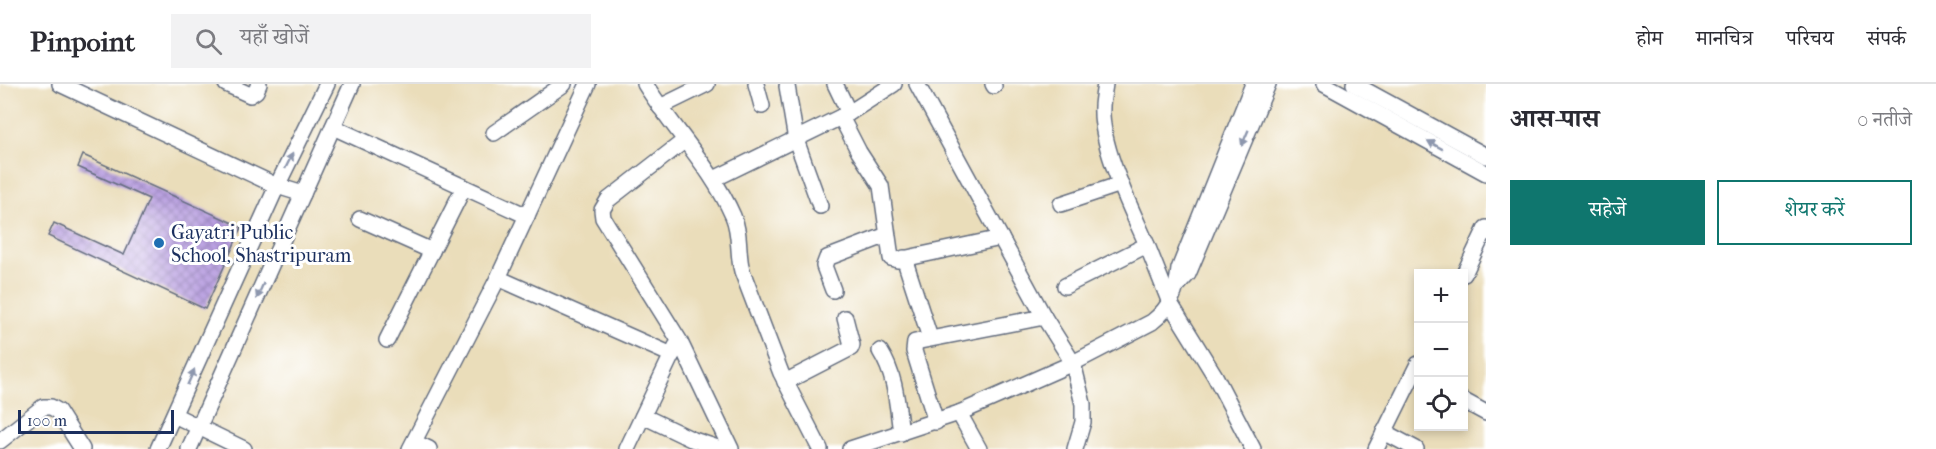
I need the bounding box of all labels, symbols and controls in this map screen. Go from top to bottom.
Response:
search box [171,14,591,68]
text: यहाँ खोजें [240,24,309,50]
text: Pinpoint [30,25,135,58]
icon: search [192,25,225,58]
text: होम [1636,26,1663,50]
text: मानचित्र [1696,26,1753,50]
text: परिचय [1786,26,1834,50]
text: संपर्क [1867,26,1906,50]
text: आस-पास [1510,103,1599,134]
text: 0 नतीजे [1857,108,1912,131]
one-way arrow [1240,129,1249,147]
one-way arrow [1426,140,1443,150]
one-way arrow [285,153,294,170]
button: सहेजें [1510,180,1705,245]
button: शेयर करें [1717,180,1912,245]
place label: Gayatri Public School, Shastripuram [171,221,352,267]
marker: Gayatri Public School, Shastripuram [152,236,166,250]
map controls [1414,269,1468,431]
button: + [1414,269,1468,323]
one-way arrow [255,282,264,300]
button: − [1414,323,1468,377]
one-way arrow [186,367,196,385]
button: locate [1414,377,1468,431]
scale bar [18,407,174,434]
text: 100 m [27,411,67,430]

